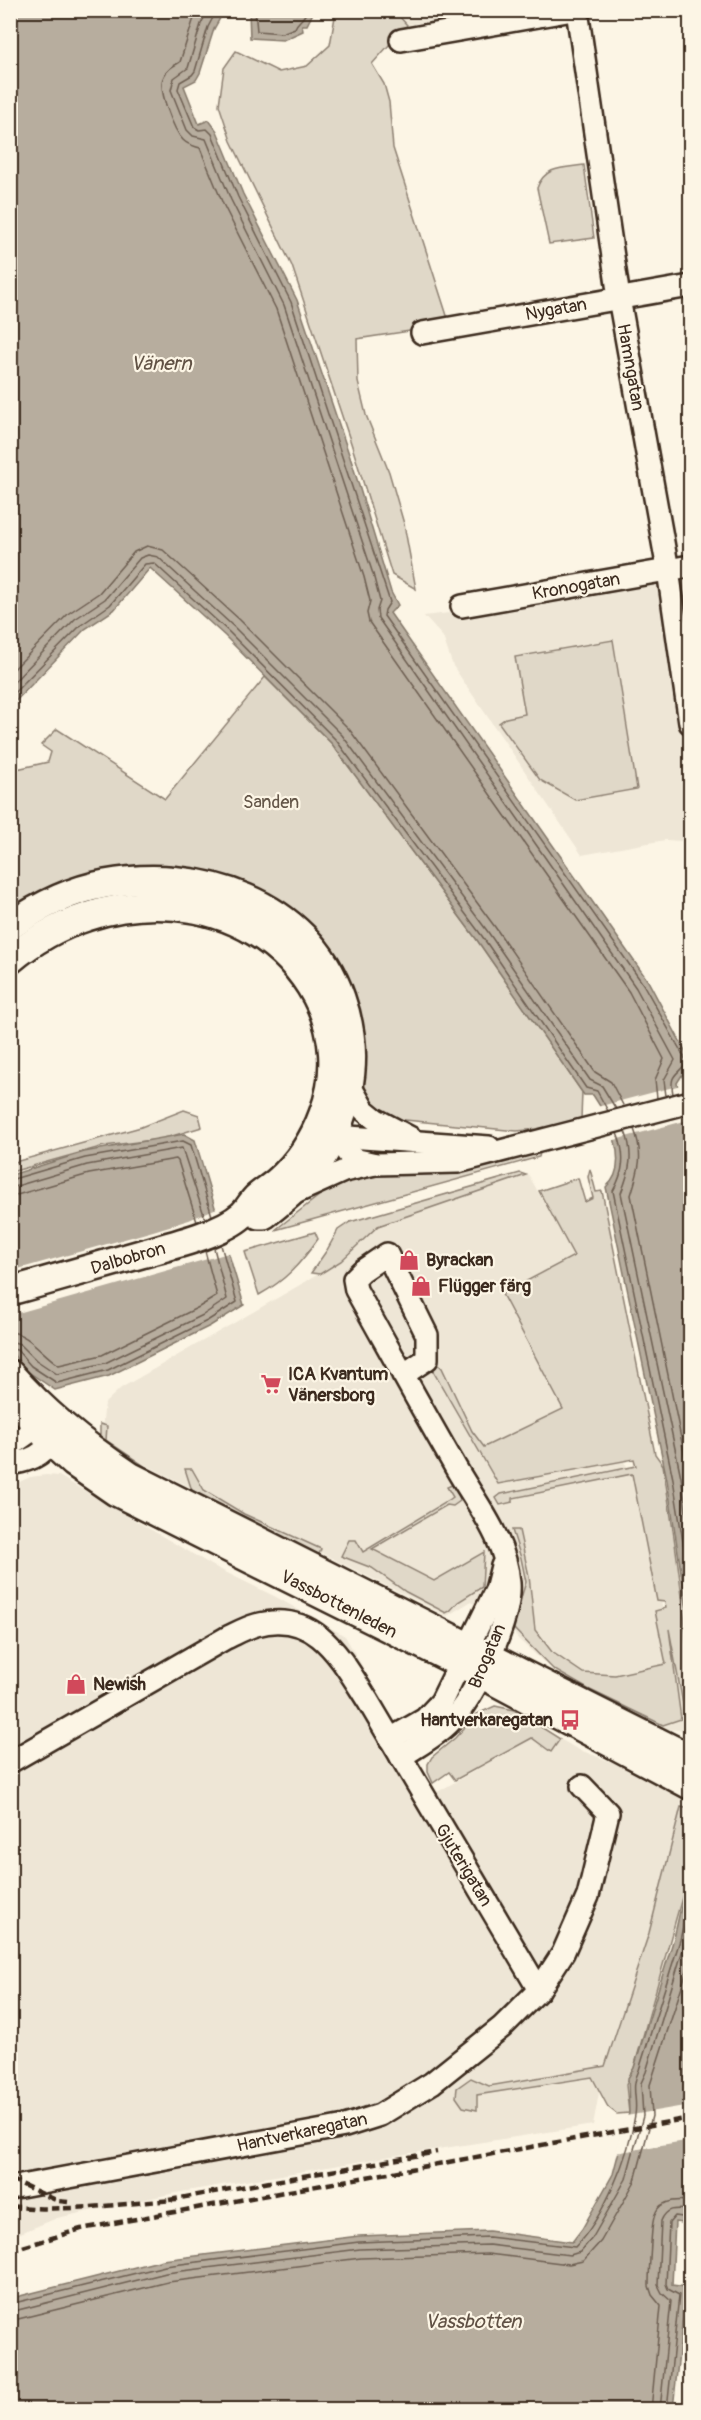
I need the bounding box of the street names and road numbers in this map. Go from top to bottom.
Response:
street label: Nygatan [524,293,589,326]
street label: Hamngatan [612,322,649,412]
street label: Kronogatan [530,567,622,606]
street label: Dalbobron [88,1237,168,1280]
street label: Vassbottenleden [277,1565,401,1644]
street label: Brogatan [464,1620,511,1692]
street label: Gjuterigatan [430,1820,497,1911]
street label: Hantverkaregatan [235,2107,369,2158]

